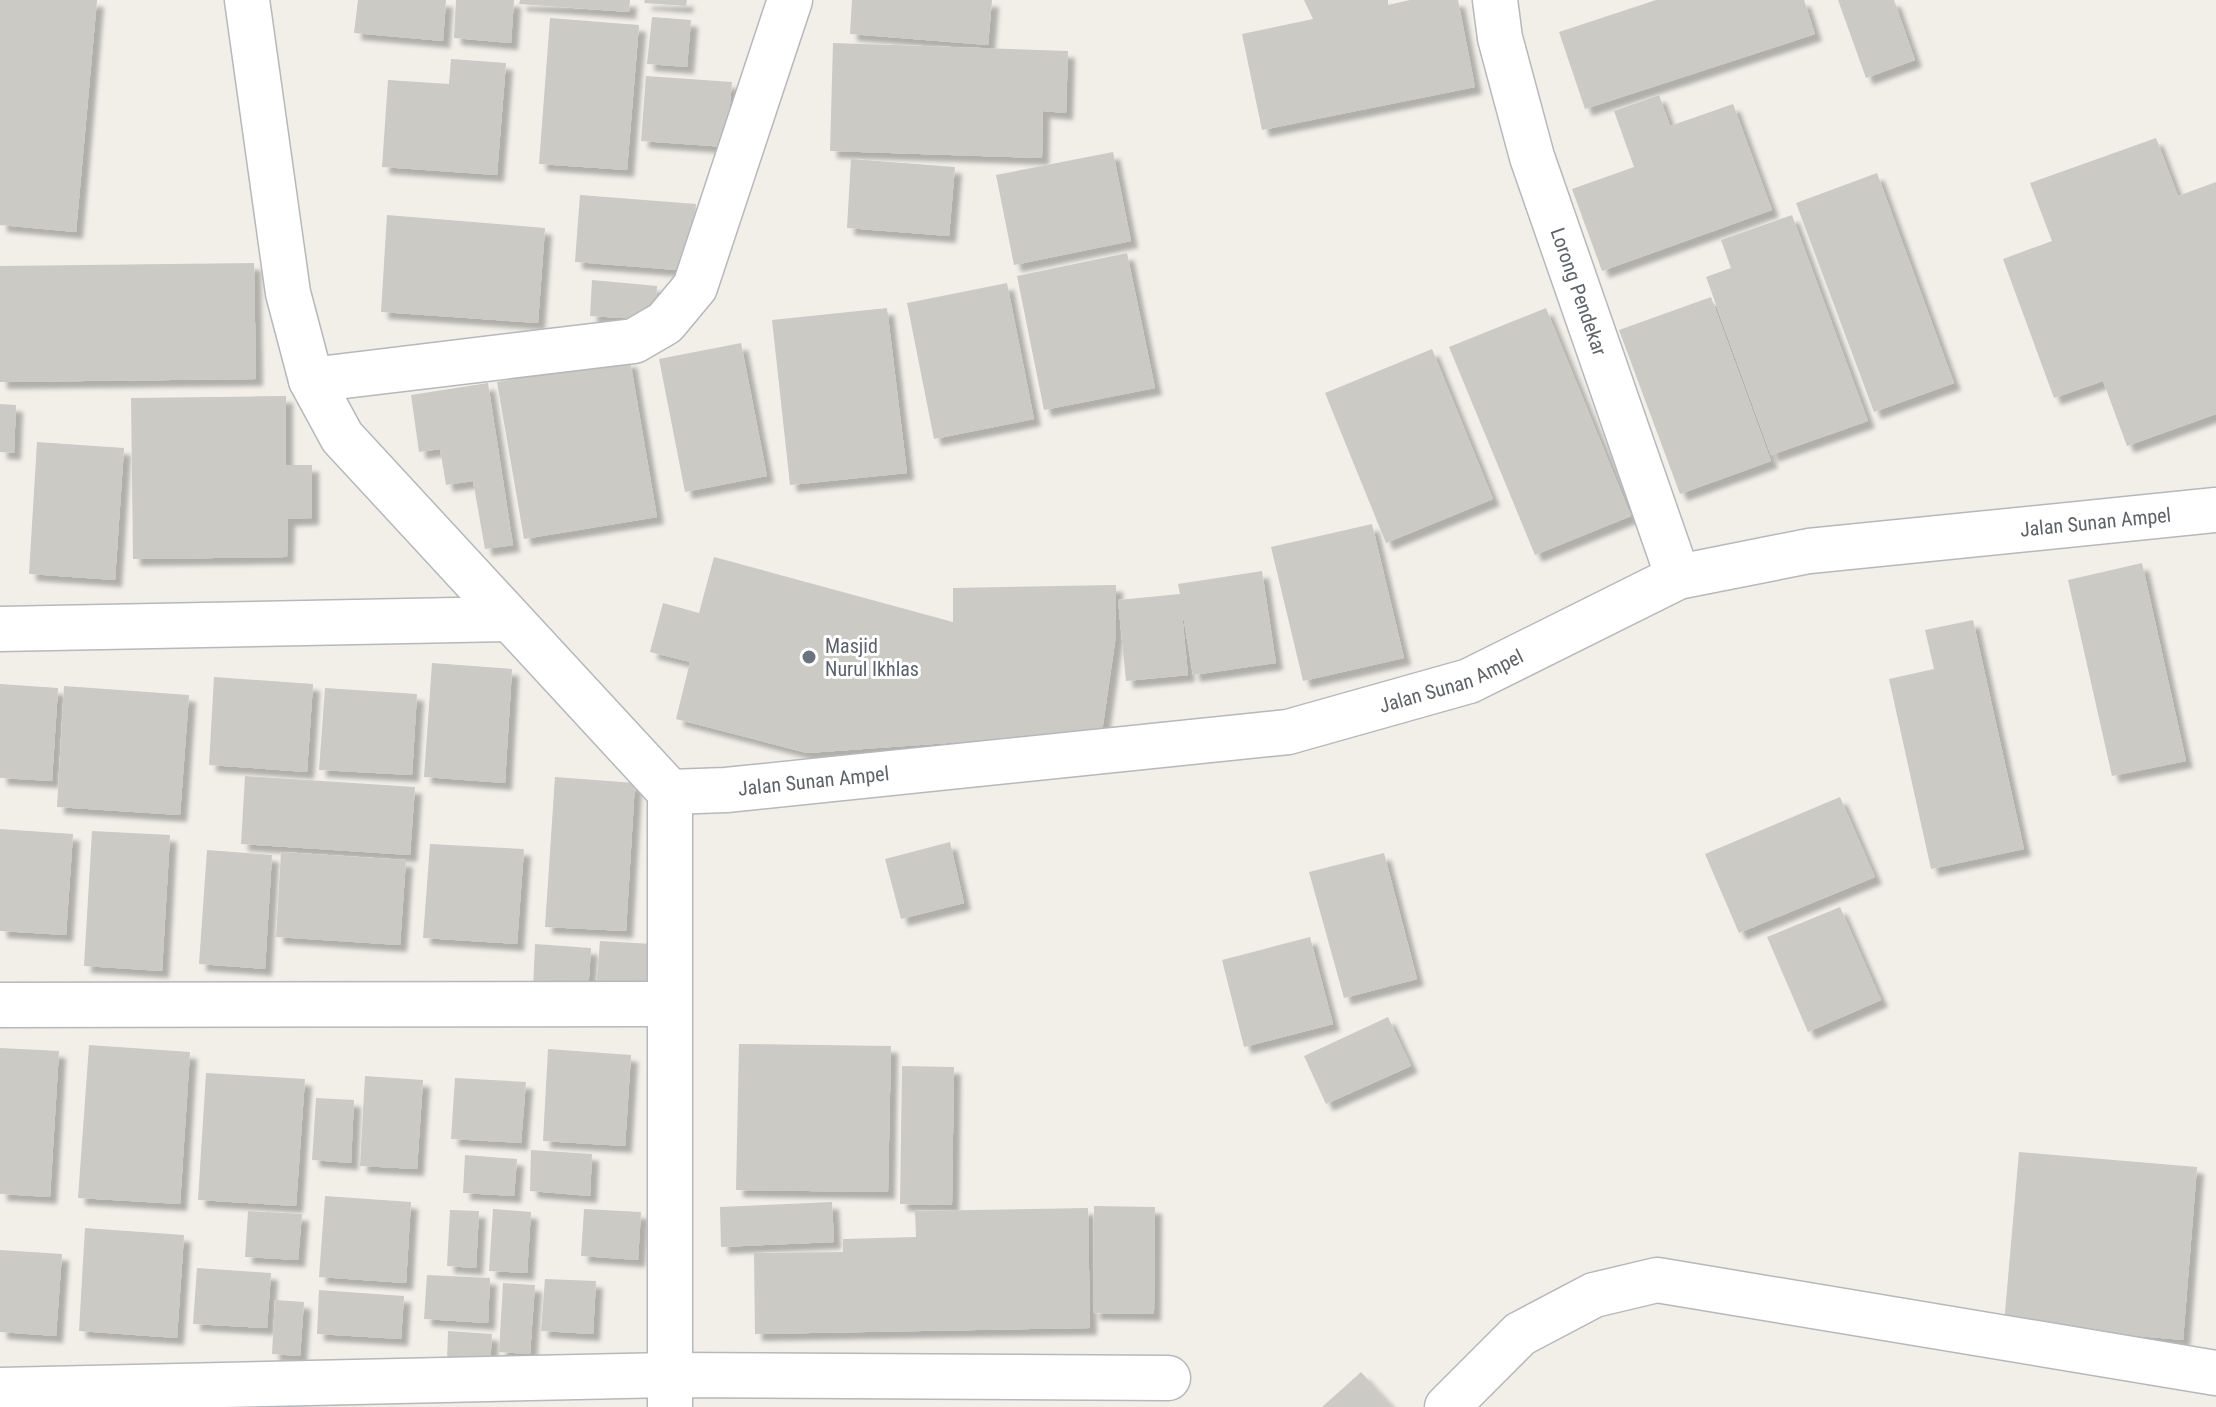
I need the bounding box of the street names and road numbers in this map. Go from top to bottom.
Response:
street label: Lorong Pendekar [1545,224,1612,359]
street label: Jalan Sunan Ampel [2019,503,2172,542]
street label: Jalan Sunan Ampel [1376,644,1527,718]
street label: Jalan Sunan Ampel [737,761,890,801]

